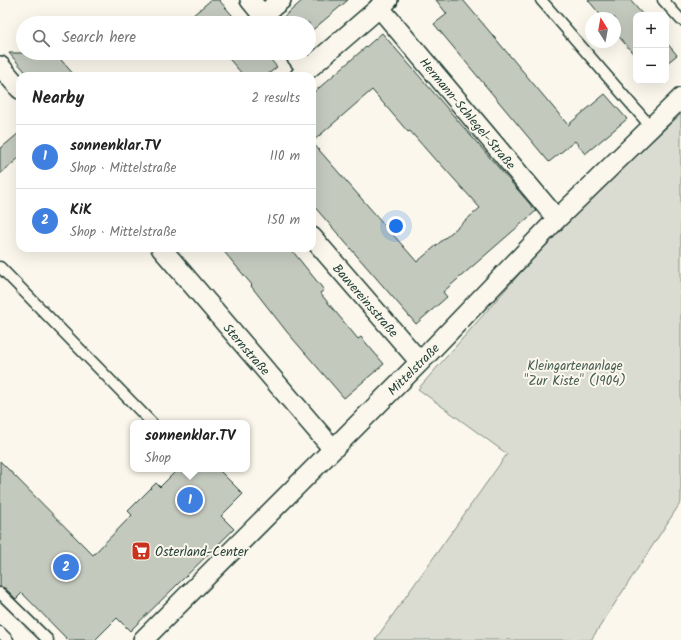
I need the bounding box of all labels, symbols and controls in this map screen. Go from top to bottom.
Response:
north arrow [585,12,621,48]
map controls [633,12,669,84]
button: + [633,12,669,48]
search box [16,16,316,60]
text: Search here [62,26,136,50]
icon: search [30,27,52,49]
button: − [633,48,669,84]
street label: Hermann-Schlegel-Straße [414,53,520,175]
text: Nearby [32,85,84,112]
text: 2 results [252,88,300,109]
text: sonnenklar.TV [70,134,160,158]
text: 1 [43,146,47,167]
text: 110 m [270,146,300,167]
text: Shop · Mittelstraße [70,158,176,179]
text: KiK [70,198,92,222]
text: 2 [41,210,49,231]
text: 150 m [267,210,300,231]
your location [386,216,406,236]
text: Shop · Mittelstraße [70,222,176,243]
street label: Bauvereinsstraße [327,259,403,343]
street label: Sternstraße [217,319,275,381]
street label: Mittelstraße [383,339,445,401]
park label: Kleingartenanlage "Zur Kiste" (1904) [524,356,626,392]
popup [130,420,250,472]
text: sonnenklar.TV [145,424,235,448]
text: Shop [145,448,171,469]
pin: 1 [177,485,203,515]
supermarket icon: Osterland-Center [130,540,152,562]
place label: Osterland-Center [155,542,249,563]
pin: 2 [53,552,79,582]

